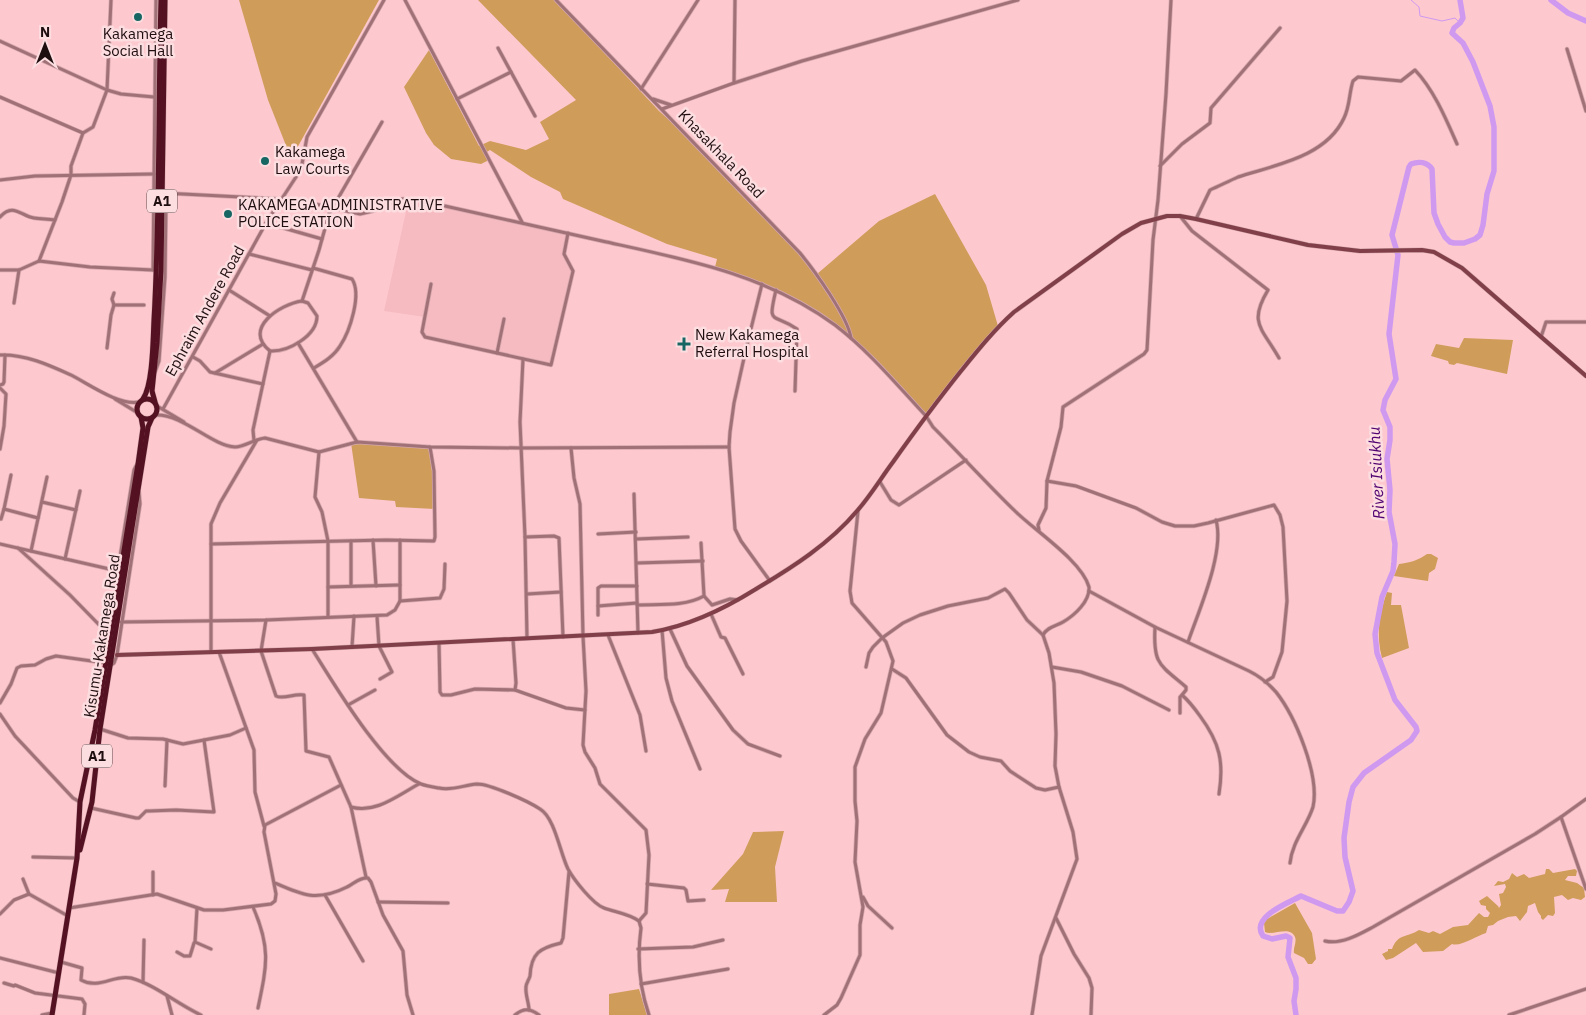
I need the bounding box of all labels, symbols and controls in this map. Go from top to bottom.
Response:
marker: Kakamega Social Hall [132,11,144,23]
north arrow [20,20,70,70]
text: N [40,23,50,41]
place label: Kakamega Social Hall [103,24,173,60]
street label: Khasakhala Road [674,105,768,202]
place label: Kakamega Law Courts [275,142,350,178]
marker: Kakamega Law Courts [259,155,271,167]
road number: A1 [147,190,177,212]
place label: KAKAMEGA ADMINISTRATIVE POLICE STATION [238,195,443,231]
marker: KAKAMEGA ADMINISTRATIVE POLICE STATION [222,208,234,220]
street label: Ephraim Andere Road [161,242,248,379]
place label: New Kakamega Referral Hospital [695,325,808,361]
marker: New Kakamega Referral Hospital [677,337,691,351]
water label: River Isiukhu [1364,426,1388,520]
street label: Kisumu-Kakamega Road [79,553,124,719]
road number: A1 [82,744,112,768]

